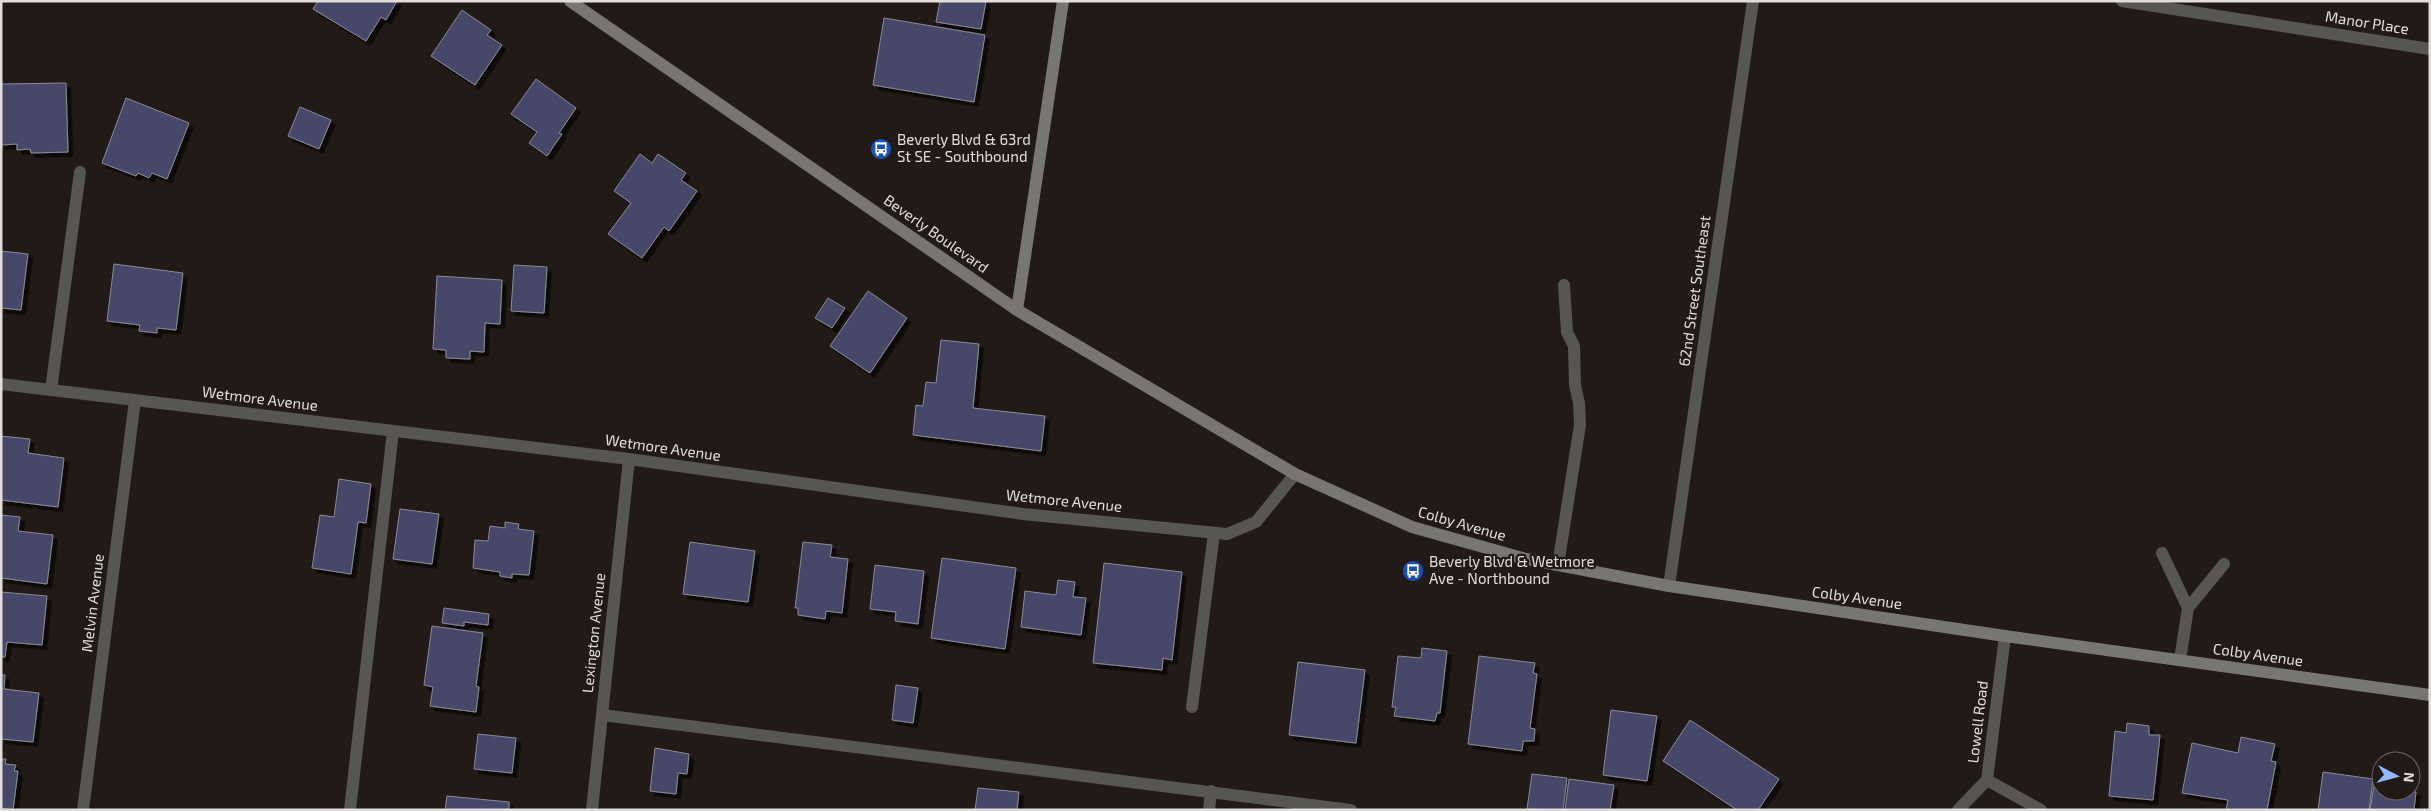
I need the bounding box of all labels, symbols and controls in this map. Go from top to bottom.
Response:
street label: Manor Place [2324,7,2410,38]
place label: Beverly Blvd & 63rd St SE - Southbound [897,130,1031,165]
bus stop icon: Beverly Blvd & 63rd St SE - Southbound [869,137,893,161]
street label: Beverly Boulevard [881,190,992,276]
street label: 62nd Street Southeast [1675,214,1714,367]
street label: Wetmore Avenue [201,382,319,414]
street label: Wetmore Avenue [604,430,722,464]
street label: Wetmore Avenue [1005,485,1123,515]
street label: Colby Avenue [1416,502,1508,544]
place label: Beverly Blvd & Wetmore Ave - Northbound [1429,552,1595,587]
street label: Melvin Avenue [77,553,107,653]
bus stop icon: Beverly Blvd & Wetmore Ave - Northbound [1401,559,1425,583]
street label: Lexington Avenue [578,572,608,694]
street label: Colby Avenue [1811,582,1903,612]
street label: Colby Avenue [2212,639,2304,669]
street label: Lowell Road [1963,680,1991,764]
north arrow [2371,751,2421,801]
text: N [2400,771,2418,783]

